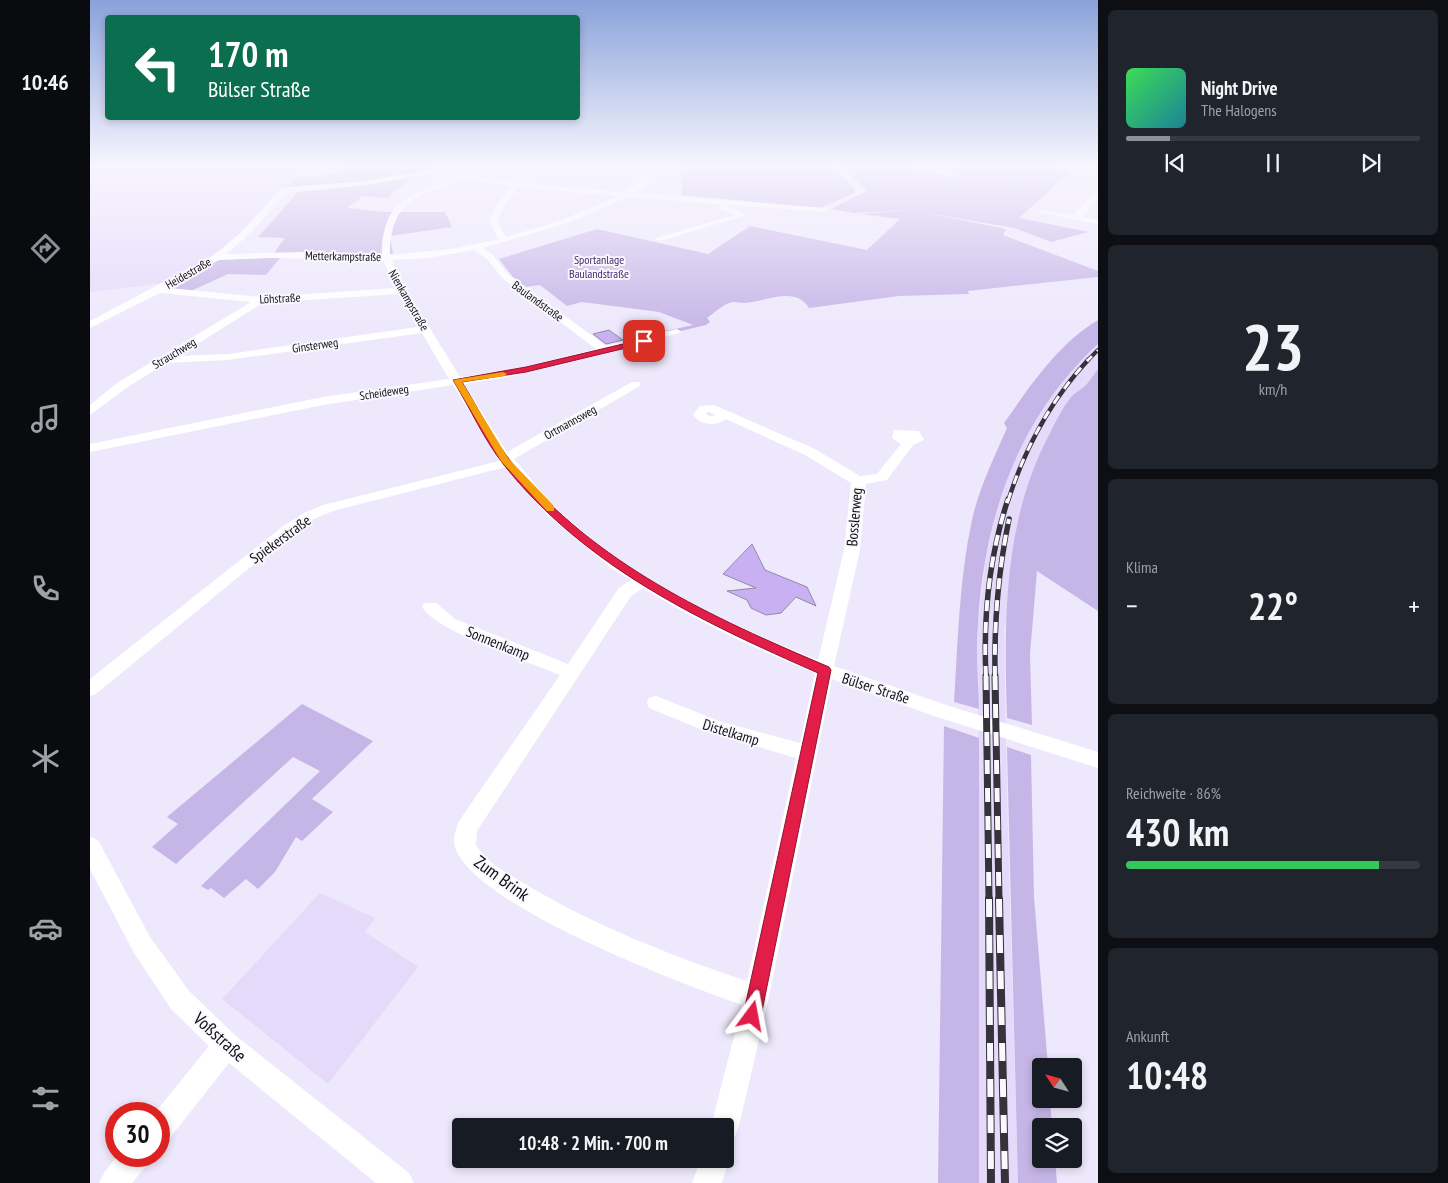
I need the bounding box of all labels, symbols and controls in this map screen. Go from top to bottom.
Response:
text: 170 m [208,31,289,77]
icon: left [125,35,190,100]
text: 10:46 [21,68,69,96]
text: Bülser Straße [208,75,310,103]
text: Night Drive [1201,76,1278,100]
text: The Halogens [1201,100,1277,120]
icon: previous [1161,149,1189,177]
icon: pause [1259,149,1287,177]
icon: next [1357,149,1385,177]
icon: directions [28,231,63,266]
street label: Metterkampstraße [305,248,381,264]
park label: Sportanlage Baulandstraße [569,252,629,281]
street label: Heidestraße [162,254,214,292]
street label: Nienkampstraße [385,267,433,333]
street label: Baulandstraße [509,277,567,325]
street label: Löhstraße [259,289,301,307]
text: 23 [1242,304,1304,388]
pin [623,320,665,362]
icon: arrive [630,327,658,355]
street label: Strauchweg [149,334,199,372]
street label: Ginsterweg [291,334,339,356]
text: km/h [1259,379,1287,399]
street label: Scheideweg [358,381,410,403]
icon: music [28,401,63,436]
street label: Ortmannsweg [541,401,599,443]
street label: Bosslerweg [842,487,866,547]
street label: Spiekerstraße [246,510,314,568]
text: Klima [1126,557,1158,577]
icon: phone [28,571,63,606]
text: 22° [1248,581,1298,630]
text: − [1126,587,1138,624]
text: + [1408,587,1420,624]
street label: Sonnenkamp [463,622,533,664]
street label: Bülser Straße [840,668,912,708]
street label: Distelkamp [700,714,762,750]
icon: climate [28,741,63,776]
text: Reichweite · 86% [1126,783,1221,803]
text: 430 km [1126,807,1229,856]
street label: Zum Brink [470,850,534,906]
icon: car [28,911,63,946]
position arrow [725,989,777,1041]
street label: Voßstraße [188,1007,251,1067]
text: Ankunft [1126,1026,1169,1046]
text: 10:48 [1126,1050,1208,1099]
north arrow [1032,1058,1082,1108]
map controls [1032,1058,1082,1168]
icon: filters [28,1081,63,1116]
speed limit sign: 30 [105,1102,170,1167]
button: layers [1032,1118,1082,1168]
text: 10:48 · 2 Min. · 700 m [518,1131,668,1155]

